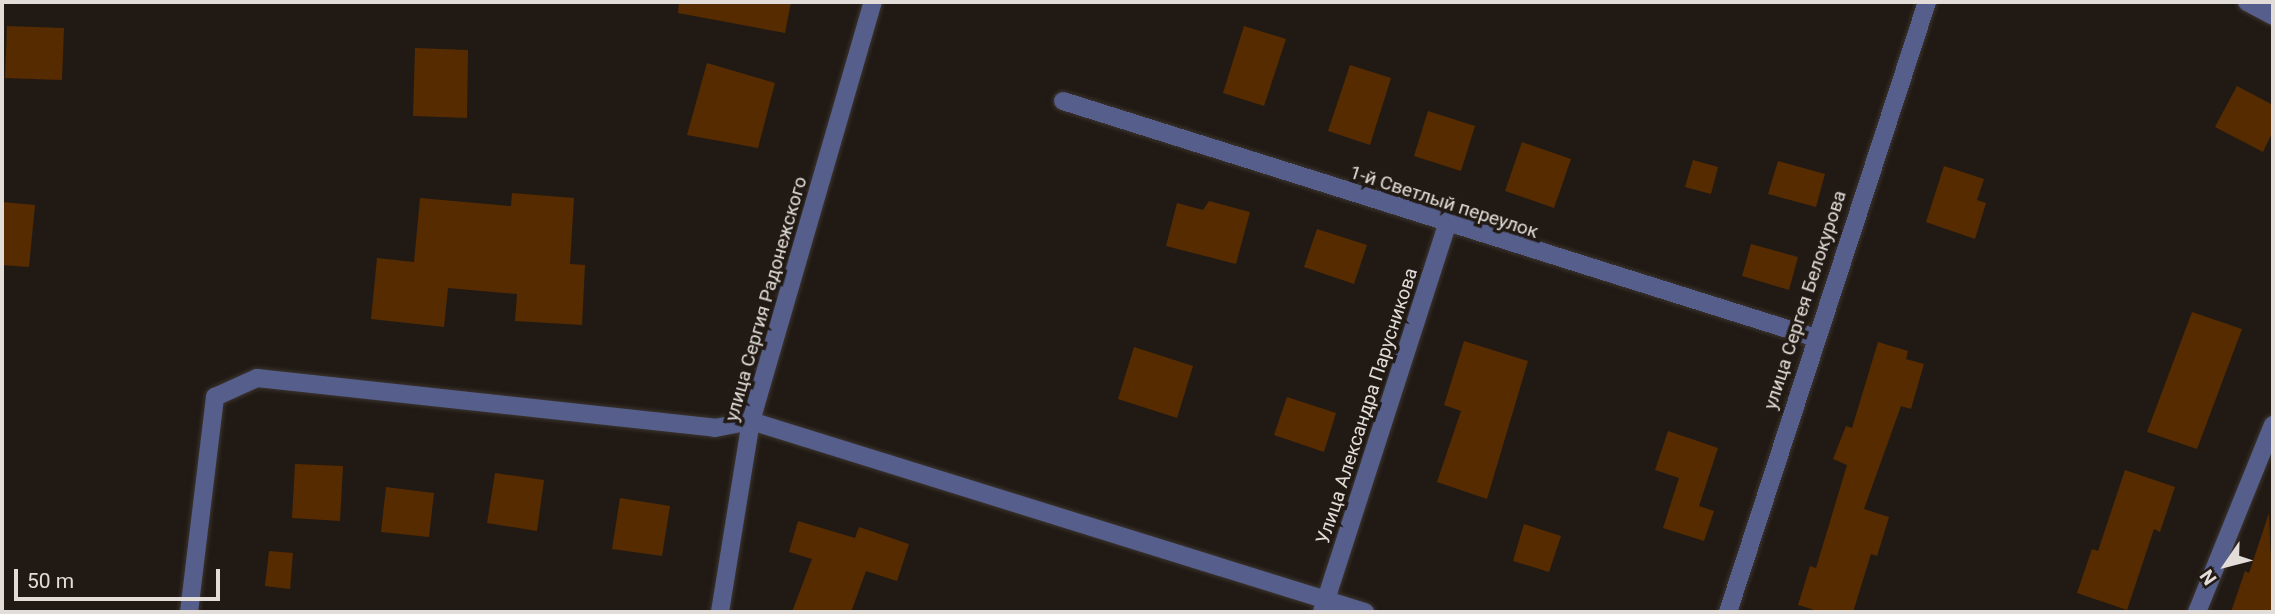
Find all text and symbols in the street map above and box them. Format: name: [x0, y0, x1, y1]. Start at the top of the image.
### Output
street label: 1-й Светлый переулок: [1347, 161, 1541, 243]
street label: улица Сергия Радонежского: [720, 174, 812, 424]
street label: улица Сергея Белокурова: [1759, 188, 1851, 412]
street label: Улица Александра Парусникова: [1311, 265, 1423, 547]
north arrow: [2191, 530, 2261, 600]
scale bar: [18, 554, 224, 598]
text: N: [2195, 565, 2222, 589]
text: 50 m: [27, 569, 74, 593]

